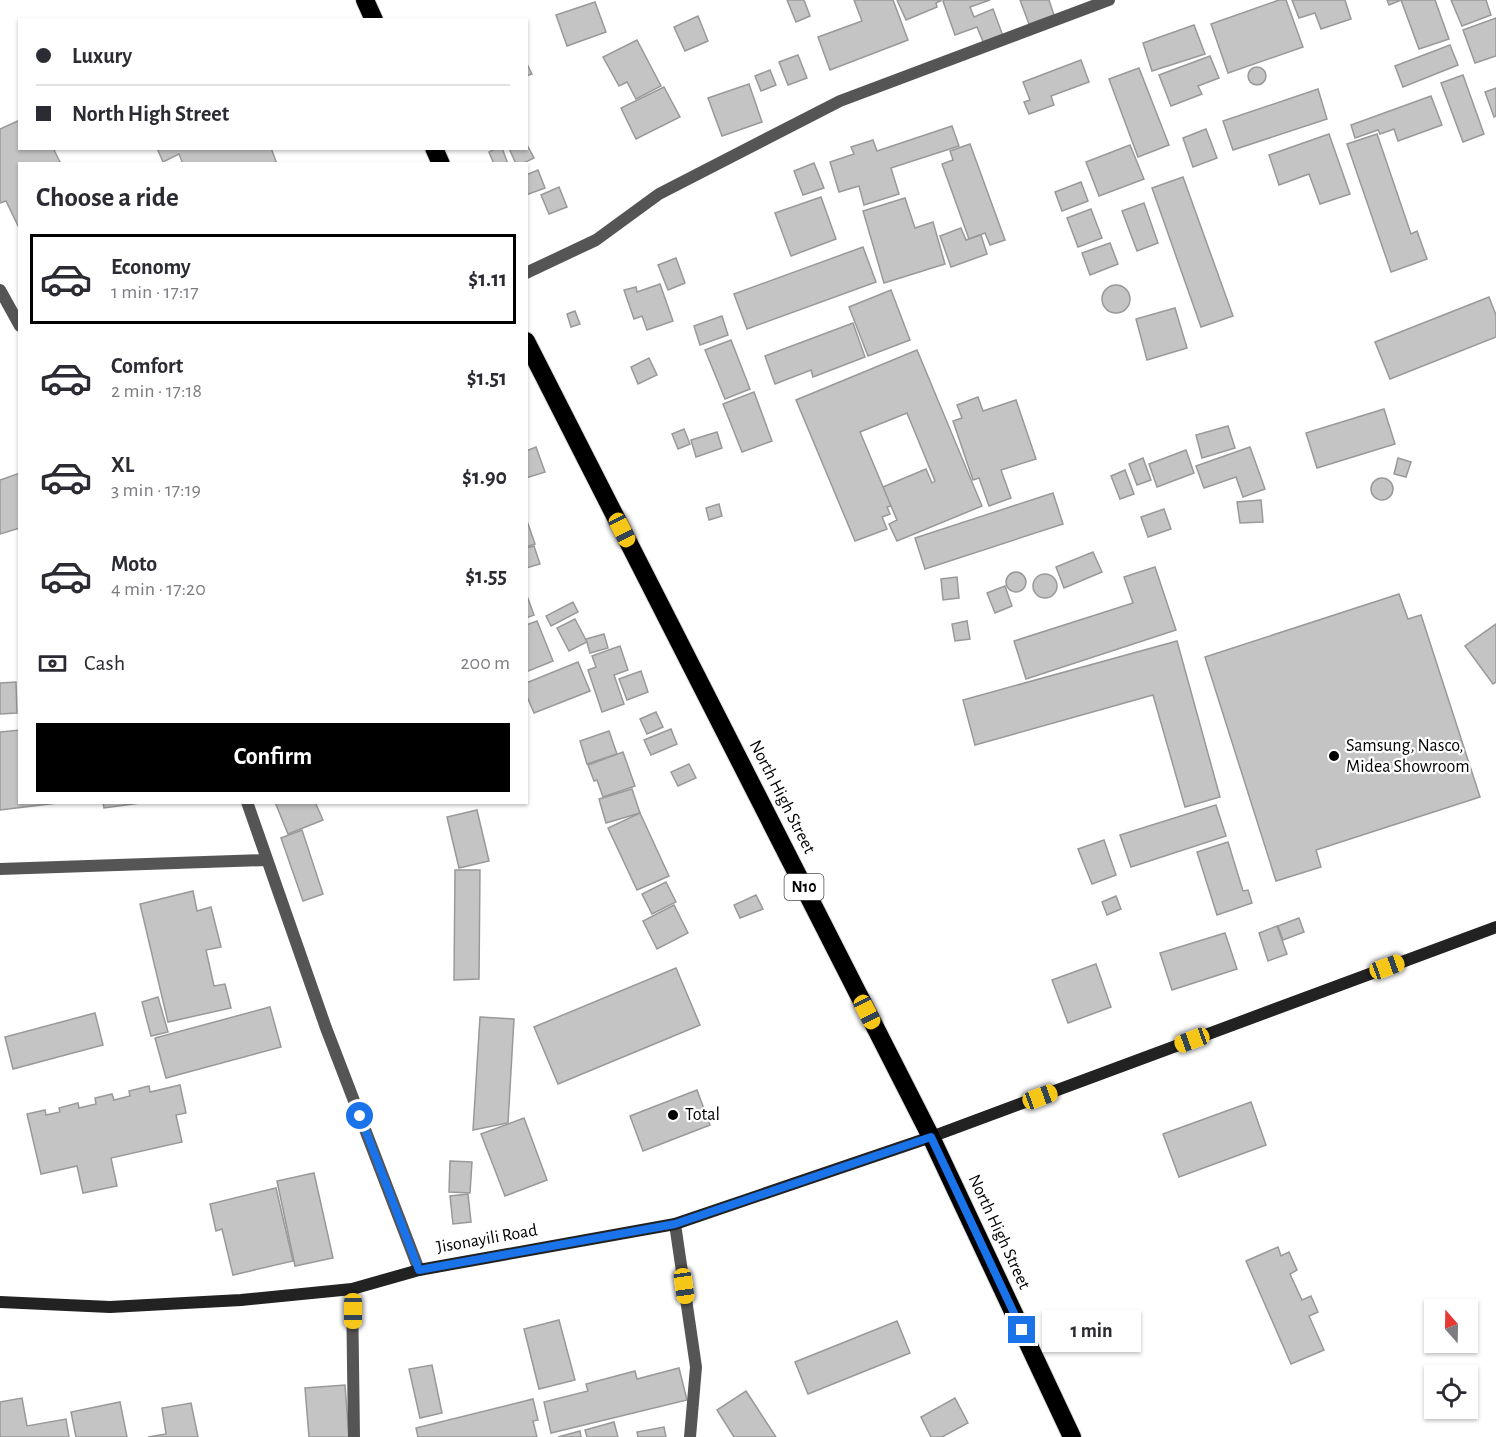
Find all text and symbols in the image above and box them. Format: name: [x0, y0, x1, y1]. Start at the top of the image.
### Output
text: Luxury: [72, 45, 132, 67]
text: North High Street: [72, 103, 229, 125]
text: Choose a ride: [36, 184, 179, 211]
icon: car: [39, 252, 93, 306]
text: Economy: [111, 256, 191, 278]
text: $1.11: [468, 268, 507, 290]
text: 1 min · 17:17: [111, 282, 199, 302]
icon: car: [39, 351, 93, 405]
text: Comfort: [111, 355, 183, 377]
text: $1.51: [467, 367, 507, 389]
text: 2 min · 17:18: [111, 381, 202, 401]
icon: car: [39, 450, 93, 504]
text: XL: [111, 454, 134, 476]
text: $1.90: [462, 466, 507, 488]
text: 3 min · 17:19: [111, 480, 201, 500]
car: [606, 510, 638, 550]
icon: car: [39, 549, 93, 603]
text: Moto: [111, 553, 157, 575]
text: $1.55: [465, 565, 507, 587]
text: 4 min · 17:20: [111, 579, 206, 599]
icon: cash: [36, 647, 69, 680]
text: Cash: [84, 652, 125, 674]
text: 200 m: [460, 653, 510, 673]
button: Confirm: [36, 723, 510, 792]
street label: North High Street: [746, 737, 818, 857]
place label: Samsung, Nasco, Midea Showroom: [1346, 737, 1470, 776]
marker: Samsung, Nasco, Midea Showroom: [1327, 749, 1341, 763]
road number: N10: [784, 874, 824, 900]
car: [1367, 952, 1407, 982]
car: [851, 992, 883, 1032]
car: [1172, 1025, 1212, 1055]
car: [1020, 1082, 1060, 1112]
route start: [346, 1102, 373, 1129]
place label: Total: [685, 1106, 720, 1124]
marker: Total: [666, 1108, 680, 1122]
street label: North High Street: [965, 1172, 1034, 1293]
street label: Jisonayili Road: [435, 1221, 539, 1257]
car: [673, 1267, 695, 1305]
car: [344, 1293, 362, 1329]
north arrow: [1424, 1299, 1478, 1353]
map controls: [1424, 1299, 1478, 1419]
callout: 1 min: [1043, 1309, 1142, 1351]
route end: [1008, 1316, 1035, 1343]
text: 1 min: [1070, 1321, 1113, 1341]
button: locate: [1424, 1365, 1478, 1419]

